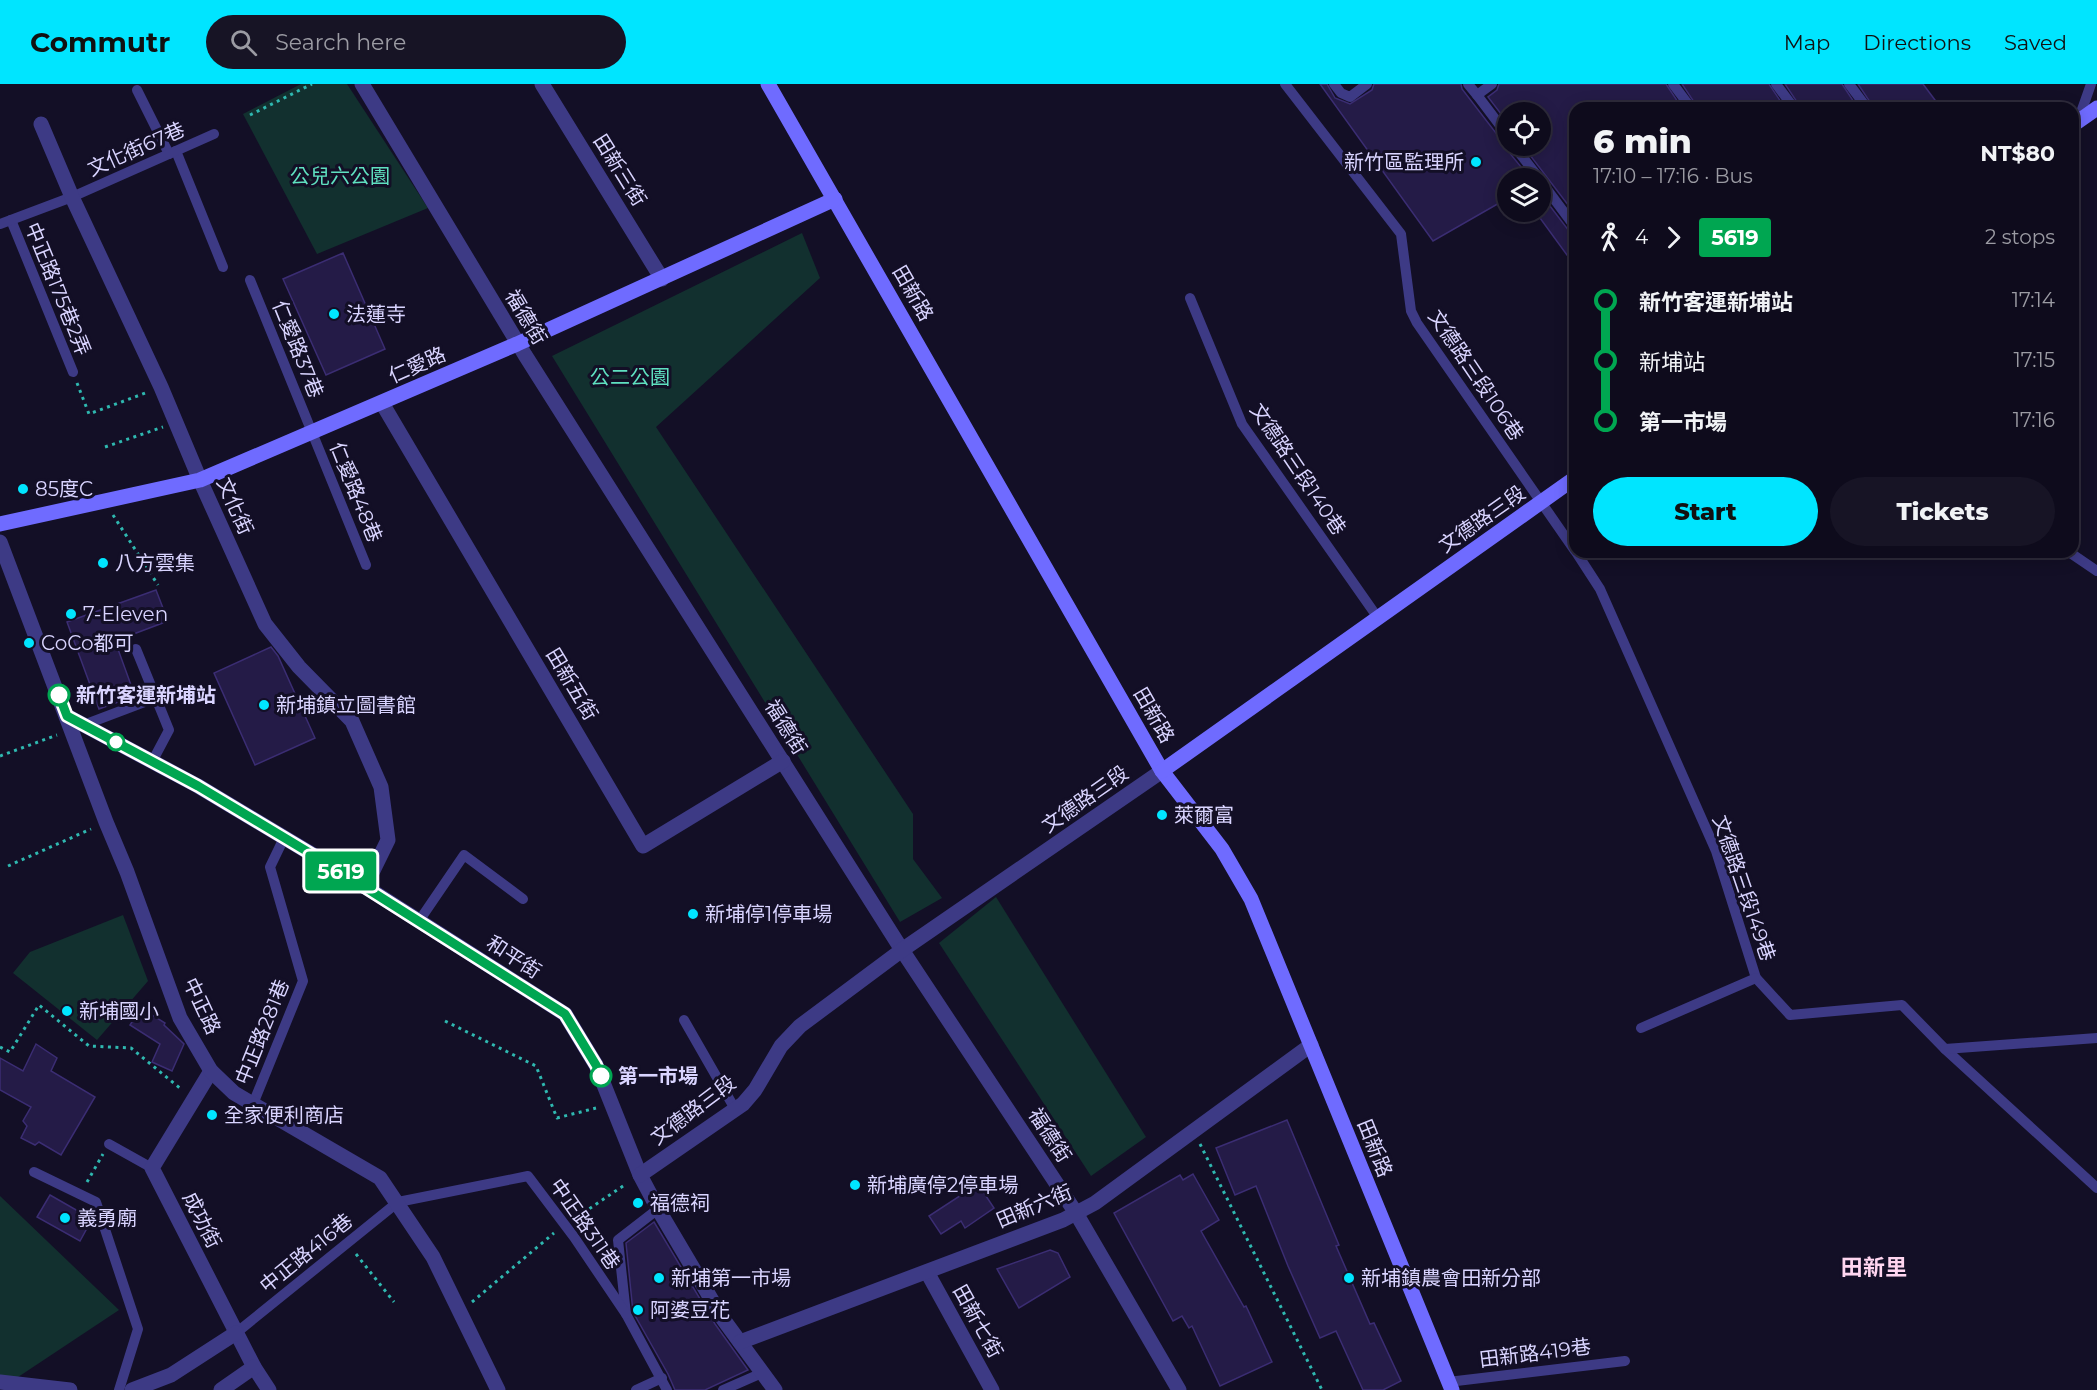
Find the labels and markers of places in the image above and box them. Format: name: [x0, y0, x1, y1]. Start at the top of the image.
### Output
place label: 新竹區監理所: [1344, 150, 1464, 174]
marker: 新竹區監理所: [1469, 155, 1483, 169]
place label: 法蓮寺: [346, 302, 406, 326]
marker: 法蓮寺: [327, 307, 341, 321]
place label: 85度C: [35, 477, 93, 501]
marker: 85度C: [16, 482, 30, 496]
place label: 八方雲集: [115, 551, 195, 575]
marker: 八方雲集: [96, 556, 110, 570]
place label: 7-Eleven: [83, 602, 168, 626]
marker: 7-Eleven: [64, 607, 78, 621]
place label: CoCo都可: [41, 631, 134, 655]
marker: CoCo都可: [22, 636, 36, 650]
place label: 新竹客運新埔站: [76, 683, 216, 707]
marker: 新竹客運新埔站: [48, 684, 70, 706]
place label: 新埔鎮立圖書館: [276, 693, 416, 717]
marker: 新埔鎮立圖書館: [257, 698, 271, 712]
unlabelled marker: [107, 733, 125, 751]
place label: 萊爾富: [1174, 803, 1234, 827]
marker: 萊爾富: [1155, 808, 1169, 822]
place label: 新埔停1停車場: [705, 902, 832, 926]
marker: 新埔停1停車場: [686, 907, 700, 921]
place label: 新埔國小: [79, 999, 159, 1023]
marker: 新埔國小: [60, 1004, 74, 1018]
place label: 第一市場: [618, 1064, 698, 1088]
marker: 第一市場: [590, 1065, 612, 1087]
place label: 全家便利商店: [224, 1103, 344, 1127]
marker: 全家便利商店: [205, 1108, 219, 1122]
place label: 新埔廣停2停車場: [867, 1173, 1018, 1197]
marker: 新埔廣停2停車場: [848, 1178, 862, 1192]
place label: 福德祠: [650, 1191, 710, 1215]
marker: 福德祠: [631, 1196, 645, 1210]
place label: 義勇廟: [77, 1206, 137, 1230]
marker: 義勇廟: [58, 1211, 72, 1225]
place label: 新埔第一市場: [671, 1266, 791, 1290]
place label: 新埔鎮農會田新分部: [1361, 1266, 1541, 1290]
marker: 新埔第一市場: [652, 1271, 666, 1285]
marker: 新埔鎮農會田新分部: [1342, 1271, 1356, 1285]
place label: 阿婆豆花: [650, 1298, 730, 1322]
marker: 阿婆豆花: [631, 1303, 645, 1317]

